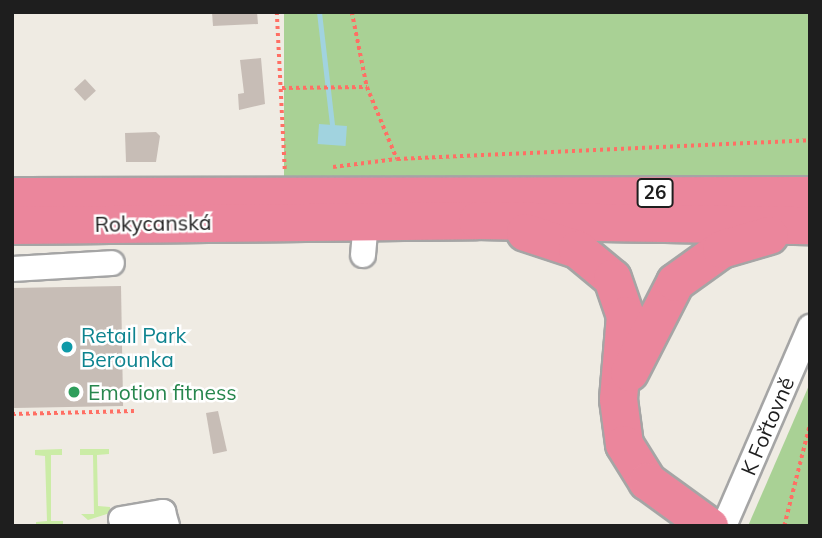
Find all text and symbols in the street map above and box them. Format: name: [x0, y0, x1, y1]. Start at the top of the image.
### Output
road number: 26: [636, 178, 674, 209]
street label: Rokycanská: [94, 209, 212, 237]
place label: Retail Park Berounka: [81, 322, 186, 372]
marker: Retail Park Berounka: [59, 339, 75, 355]
street label: K Fořtovně: [735, 373, 799, 479]
place label: Emotion fitness: [88, 379, 237, 405]
marker: Emotion fitness: [66, 384, 82, 400]

